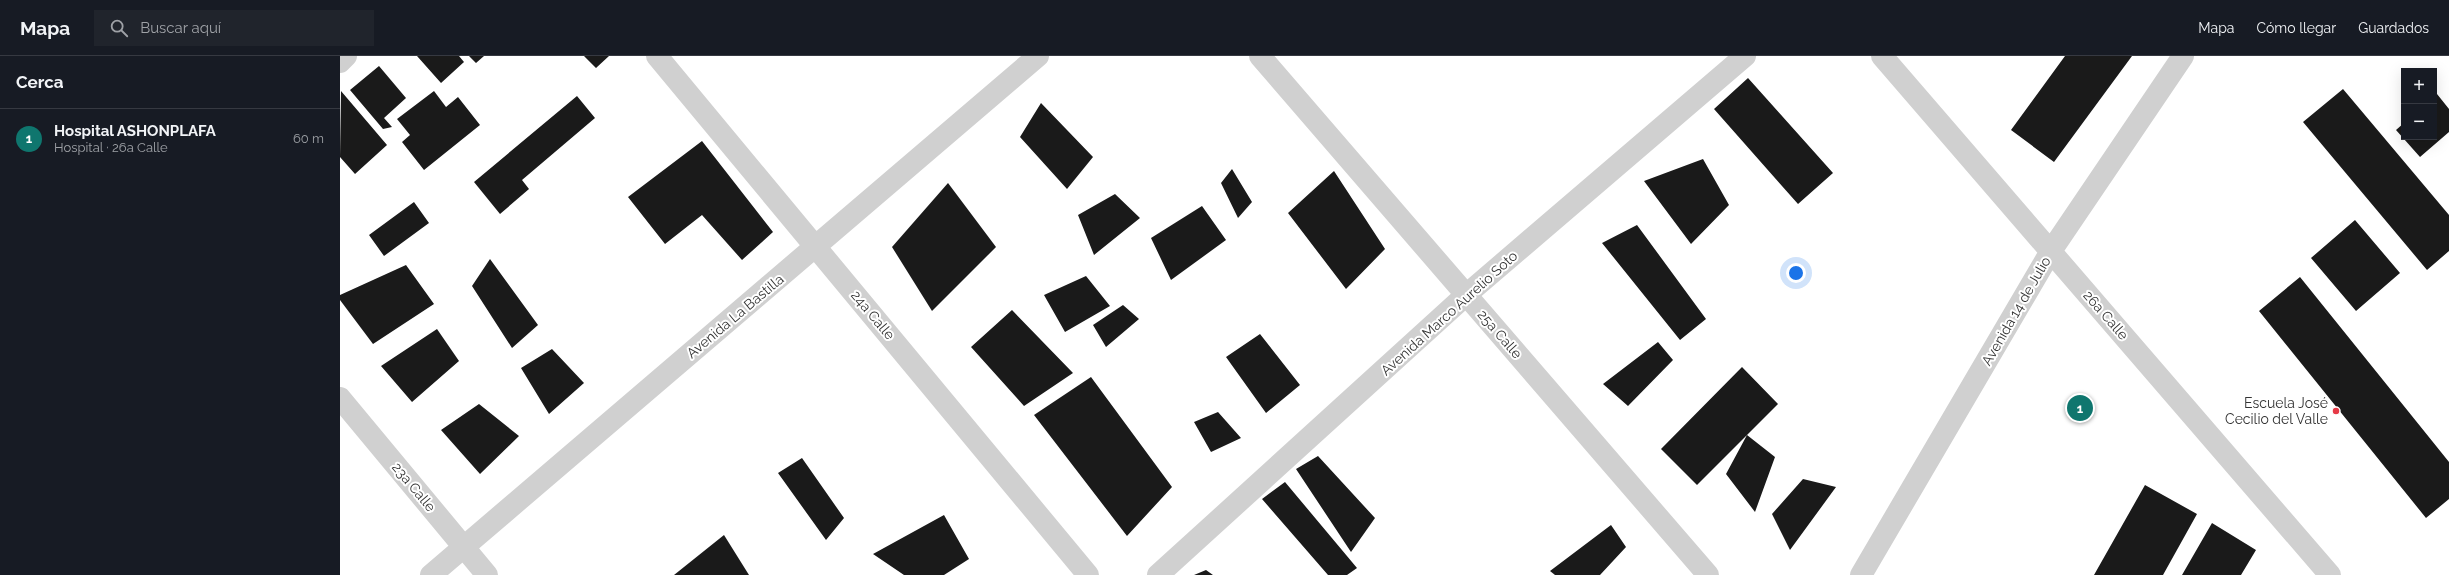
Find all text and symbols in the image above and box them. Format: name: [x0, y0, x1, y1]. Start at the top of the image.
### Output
search box: [94, 10, 374, 46]
text: Mapa: [20, 17, 70, 39]
icon: search: [108, 17, 130, 39]
text: Buscar aquí: [140, 19, 221, 37]
text: Mapa: [2198, 20, 2234, 36]
text: Cómo llegar: [2256, 20, 2336, 36]
text: Guardados: [2358, 20, 2429, 36]
map controls: [2401, 68, 2437, 140]
button: +: [2401, 68, 2437, 104]
text: Cerca: [16, 72, 64, 92]
button: −: [2401, 104, 2437, 140]
text: Hospital ASHONPLAFA: [54, 122, 216, 140]
text: 1: [26, 131, 32, 146]
text: 60 m: [293, 131, 324, 146]
text: Hospital · 26a Calle: [54, 140, 168, 155]
street label: Avenida Marco Aurelio Soto: [1377, 247, 1521, 379]
street label: Avenida 14 de Julio: [1978, 254, 2054, 368]
your location: [1786, 263, 1806, 283]
street label: Avenida La Bastilla: [683, 271, 787, 361]
street label: 24a Calle: [848, 287, 898, 343]
street label: 26a Calle: [2080, 287, 2132, 343]
street label: 25a Calle: [1475, 306, 1525, 362]
pin: 1: [2067, 393, 2093, 423]
place label: Escuela José Cecilio del Valle: [2225, 395, 2328, 427]
marker: Escuela José Cecilio del Valle: [2331, 406, 2341, 416]
street label: 23a Calle: [389, 459, 439, 515]

